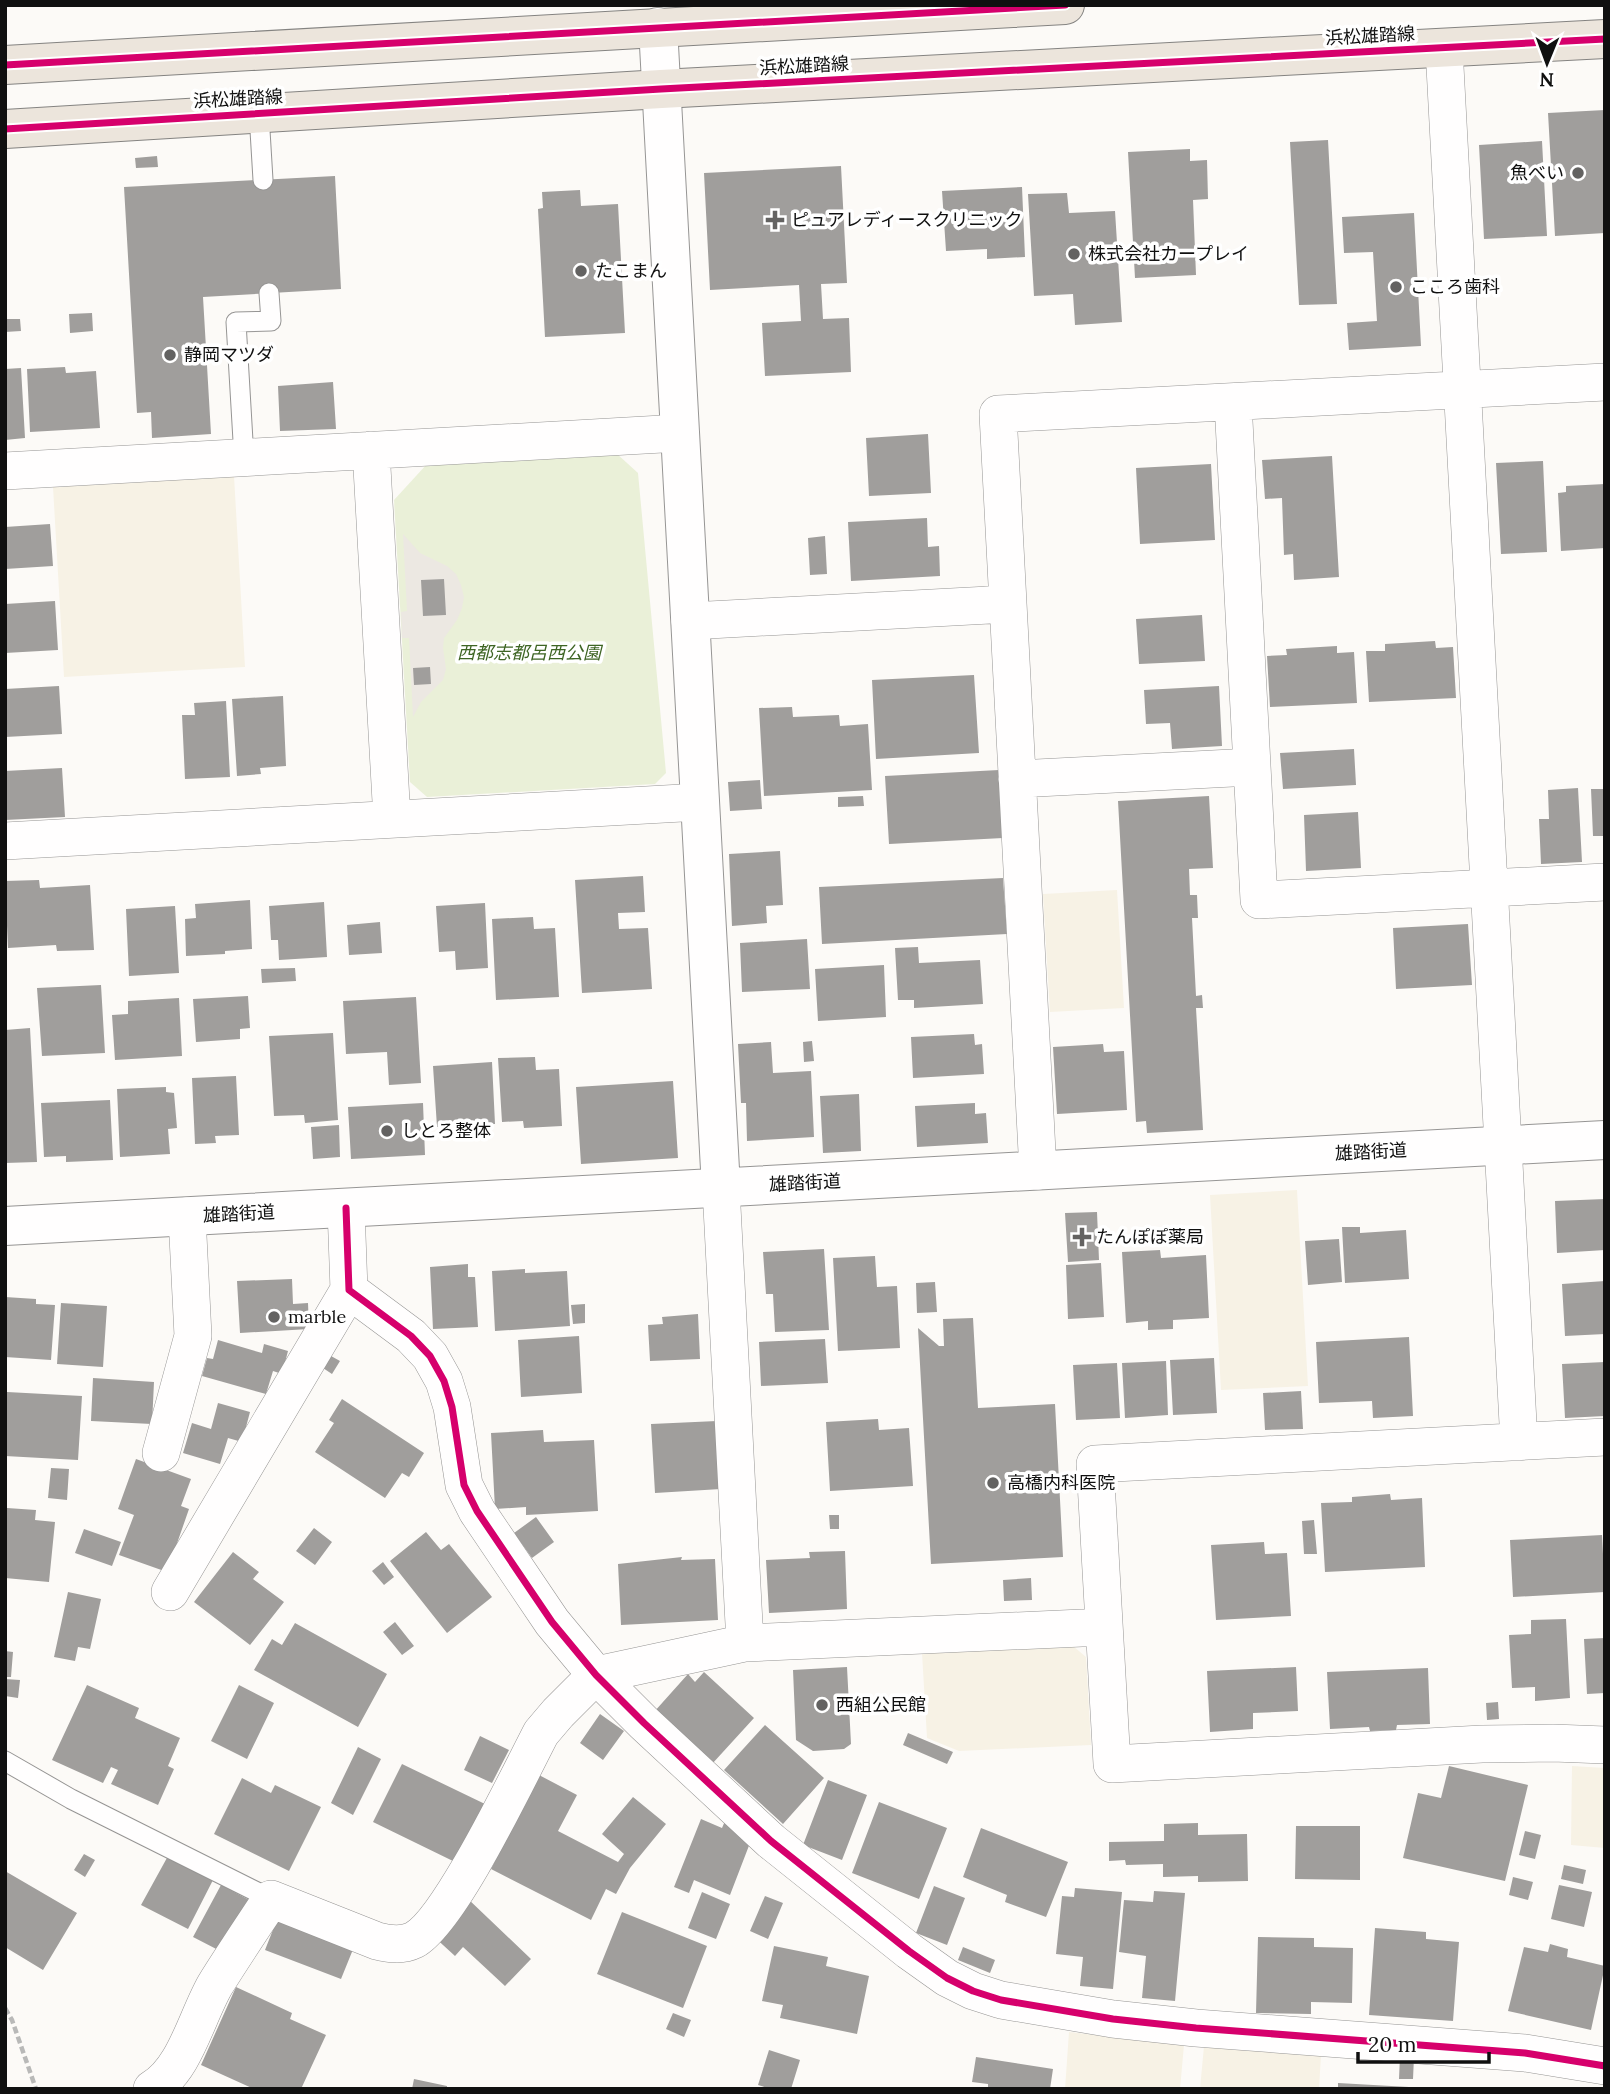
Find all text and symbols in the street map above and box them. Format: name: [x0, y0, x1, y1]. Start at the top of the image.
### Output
street label: 浜松雄踏線: [1324, 22, 1416, 49]
north arrow: [1512, 28, 1582, 98]
street label: 浜松雄踏線: [758, 52, 850, 79]
text: N: [1539, 68, 1554, 92]
street label: 浜松雄踏線: [192, 85, 284, 112]
place label: 魚べい: [1510, 161, 1564, 184]
marker: 魚べい: [1570, 165, 1586, 181]
place label: ピュアレディースクリニック: [791, 208, 1022, 231]
marker: ピュアレディースクリニック: [765, 210, 785, 230]
place label: 株式会社カープレイ: [1088, 242, 1249, 265]
marker: 株式会社カープレイ: [1066, 246, 1082, 262]
place label: たこまん: [595, 259, 667, 282]
marker: たこまん: [573, 263, 589, 279]
place label: こころ歯科: [1410, 275, 1500, 298]
marker: こころ歯科: [1388, 279, 1404, 295]
place label: 静岡マツダ: [184, 343, 274, 366]
marker: 静岡マツダ: [162, 347, 178, 363]
park label: 西都志都呂西公園: [457, 641, 604, 664]
place label: しとろ整体: [401, 1119, 491, 1142]
marker: しとろ整体: [379, 1123, 395, 1139]
street label: 雄踏街道: [1334, 1138, 1408, 1165]
street label: 雄踏街道: [768, 1169, 842, 1196]
street label: 雄踏街道: [202, 1200, 276, 1227]
place label: たんぽぽ薬局: [1096, 1225, 1204, 1248]
marker: たんぽぽ薬局: [1074, 1229, 1090, 1245]
place label: marble: [288, 1305, 346, 1328]
marker: marble: [266, 1309, 282, 1325]
place label: 高橋内科医院: [1007, 1471, 1115, 1494]
marker: 高橋内科医院: [985, 1475, 1001, 1491]
place label: 西組公民館: [836, 1693, 926, 1716]
marker: 西組公民館: [814, 1697, 830, 1713]
scale bar: [1358, 2021, 1489, 2064]
text: 20 m: [1368, 2031, 1417, 2058]

